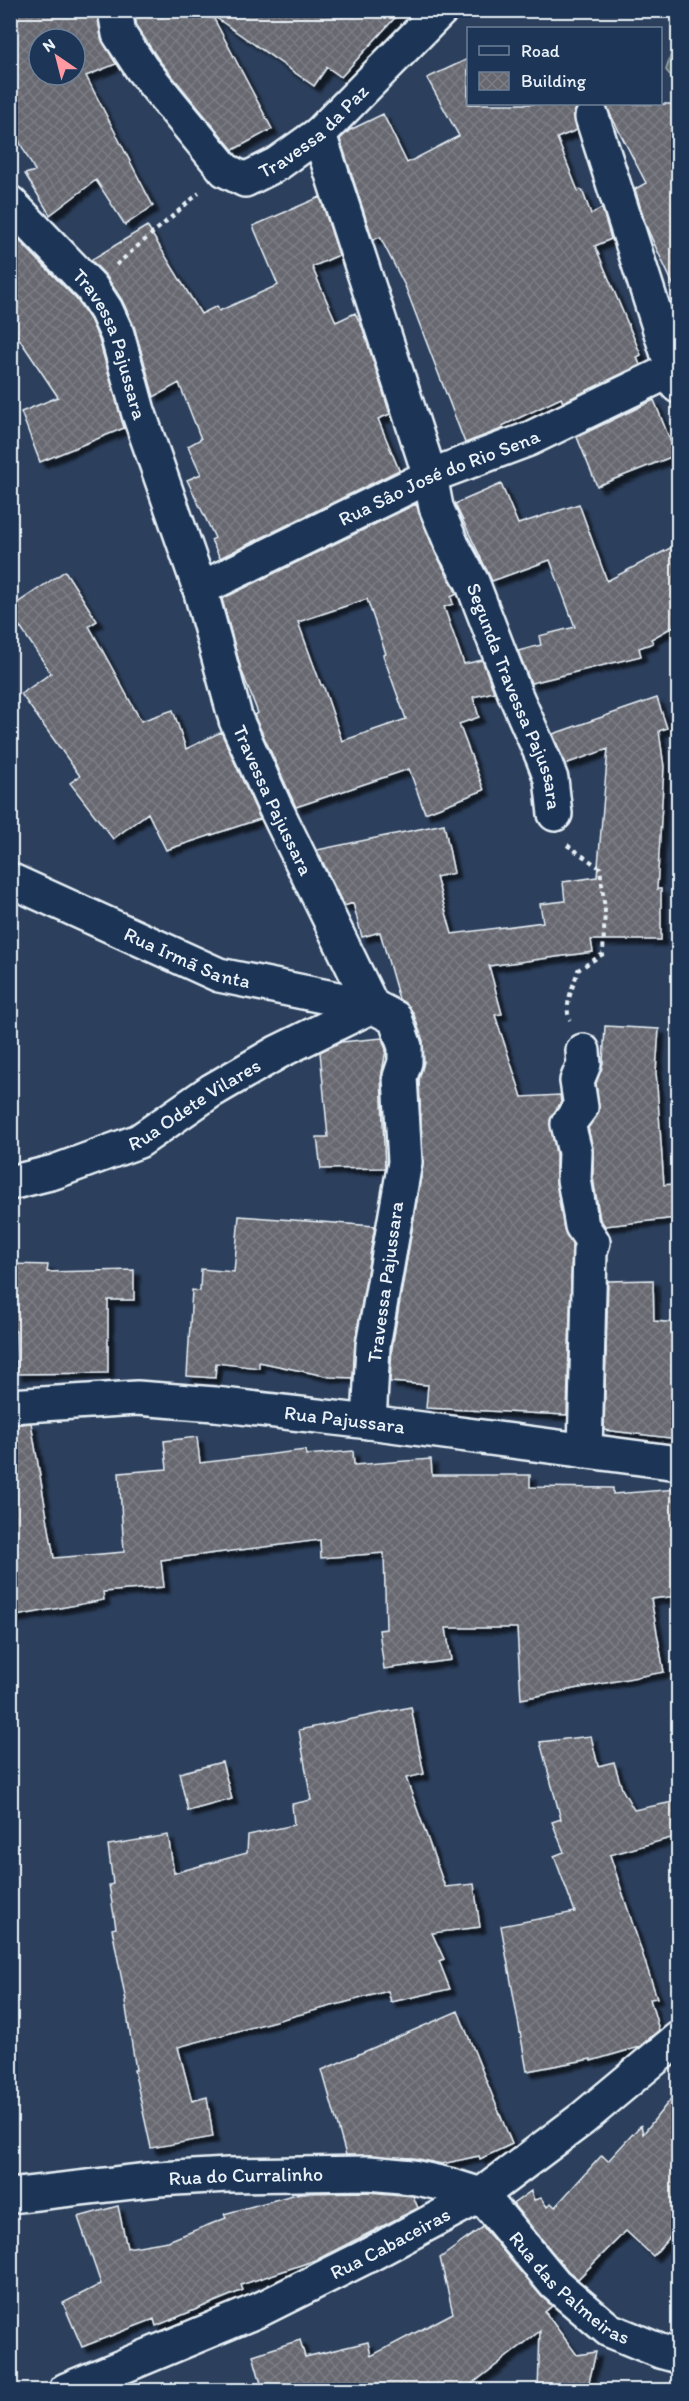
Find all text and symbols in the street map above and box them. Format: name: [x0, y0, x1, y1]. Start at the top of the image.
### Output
north arrow: [27, 27, 87, 87]
legend: [467, 27, 662, 105]
text: N: [39, 34, 59, 56]
text: Road: [521, 40, 560, 62]
text: Building: [521, 70, 587, 92]
street label: Travessa da Paz: [255, 79, 374, 183]
street label: Travessa Pajussara: [68, 263, 152, 423]
street label: Rua Sâo José do Rio Sena: [334, 423, 544, 531]
street label: Segunda Travessa Pajussara: [461, 579, 567, 812]
street label: Travessa Pajussara: [228, 721, 319, 880]
street label: Rua Irmã Santa: [120, 922, 253, 993]
street label: Rua Odete Vilares: [125, 1053, 265, 1156]
street label: Travessa Pajussara: [362, 1199, 408, 1364]
street label: Rua Pajussara: [283, 1400, 407, 1439]
street label: Rua do Curralinho: [168, 2162, 323, 2190]
street label: Rua Cabaceiras: [326, 2202, 454, 2285]
street label: Rua das Palmeiras: [504, 2226, 633, 2349]

